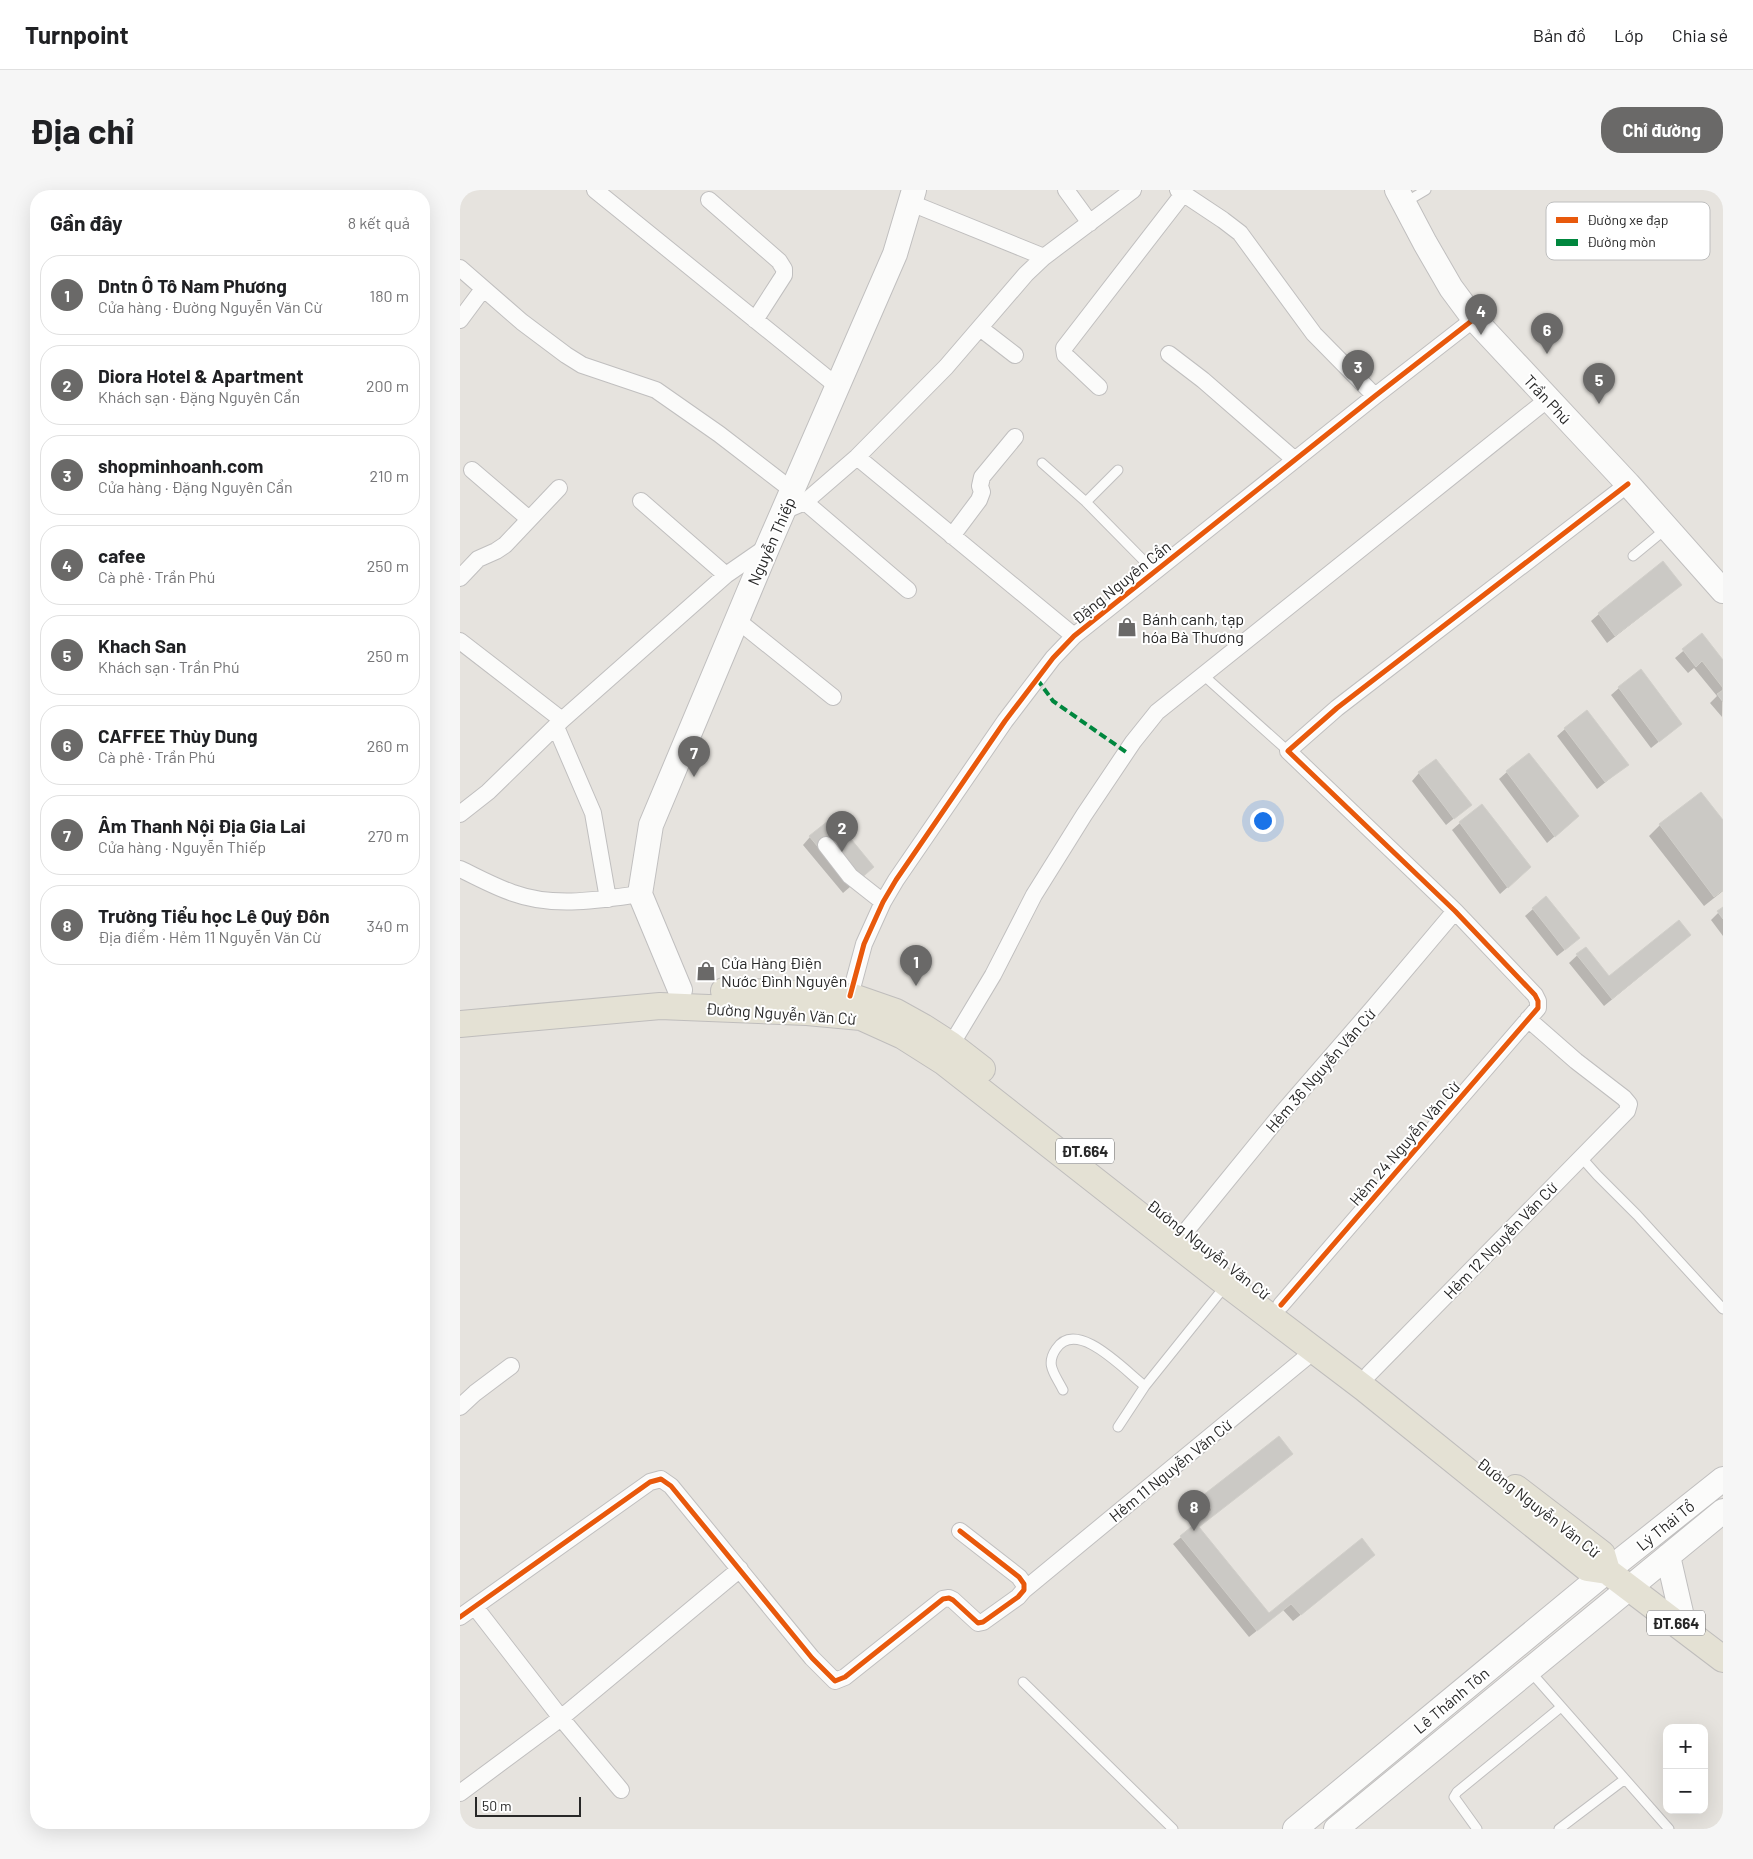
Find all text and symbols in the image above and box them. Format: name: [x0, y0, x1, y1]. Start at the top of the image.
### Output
text: Turnpoint: [25, 20, 129, 49]
text: Bản đồ: [1533, 24, 1586, 46]
text: Lớp: [1614, 24, 1644, 46]
text: Chia sẻ: [1672, 24, 1728, 46]
button: Chỉ đường: [1601, 107, 1723, 153]
text: Địa chỉ: [30, 109, 134, 151]
legend: [1546, 202, 1710, 260]
text: Gần đây: [50, 210, 123, 235]
text: Đường xe đạp: [1587, 211, 1668, 228]
text: 8 kết quả: [348, 213, 410, 232]
text: Đường mòn: [1587, 233, 1656, 250]
text: Dntn Ô Tô Nam Phương: [98, 274, 287, 297]
text: 1: [64, 286, 70, 305]
text: 180 m: [370, 286, 409, 305]
pin: 4: [1465, 294, 1497, 335]
text: Cửa hàng · Đường Nguyễn Văn Cừ: [98, 297, 322, 316]
pin: 6: [1531, 313, 1563, 354]
pin: 3: [1342, 350, 1374, 391]
pin: 5: [1583, 363, 1615, 404]
text: Diora Hotel & Apartment: [98, 364, 304, 387]
street label: Trần Phú: [1520, 370, 1576, 428]
text: 2: [63, 376, 71, 395]
text: 200 m: [366, 376, 409, 395]
text: Khách sạn · Đặng Nguyên Cẩn: [98, 387, 300, 406]
text: shopminhoanh.com: [98, 454, 263, 477]
text: 3: [63, 466, 71, 485]
text: 210 m: [370, 466, 409, 485]
text: Cửa hàng · Đặng Nguyên Cẩn: [98, 477, 293, 496]
street label: Nguyễn Thiếp: [743, 494, 799, 588]
street label: Đặng Nguyên Cẩn: [1068, 536, 1174, 628]
text: cafee: [98, 544, 146, 567]
text: 4: [62, 556, 72, 575]
text: 250 m: [367, 556, 409, 575]
text: Cà phê · Trần Phú: [98, 567, 215, 586]
place label: Bánh canh, tạp hóa Bà Thương: [1142, 609, 1244, 646]
shop icon: Bánh canh, tạp hóa Bà Thương: [1116, 616, 1138, 638]
text: Khach San: [98, 634, 186, 657]
text: 5: [63, 646, 71, 665]
text: 250 m: [367, 646, 409, 665]
text: Khách sạn · Trần Phú: [98, 657, 240, 676]
text: CAFFEE Thùy Dung: [98, 724, 258, 747]
text: 6: [63, 736, 71, 755]
text: 260 m: [367, 736, 409, 755]
pin: 7: [678, 736, 710, 777]
text: Cà phê · Trần Phú: [98, 747, 215, 766]
your location: [1250, 808, 1276, 834]
pin: 2: [826, 811, 858, 852]
text: Âm Thanh Nội Địa Gia Lai: [98, 814, 306, 837]
text: 7: [63, 826, 71, 845]
text: 270 m: [367, 826, 409, 845]
text: Cửa hàng · Nguyễn Thiếp: [98, 837, 266, 856]
text: Trường Tiểu học Lê Quý Đôn: [98, 904, 330, 927]
text: 8: [63, 916, 71, 935]
text: 340 m: [366, 916, 409, 935]
text: Địa điểm · Hẻm 11 Nguyễn Văn Cừ: [98, 927, 321, 946]
pin: 1: [900, 945, 932, 986]
place label: Cửa Hàng Điện Nước Đình Nguyên: [721, 953, 848, 990]
shop icon: Cửa Hàng Điện Nước Đình Nguyên: [695, 960, 717, 982]
street label: Đường Nguyễn Văn Cừ: [705, 998, 857, 1028]
street label: Hẻm 36 Nguyễn Văn Cừ: [1261, 1004, 1379, 1136]
street label: Hẻm 24 Nguyễn Văn Cừ: [1345, 1077, 1463, 1209]
road number: ĐT.664: [1056, 1138, 1114, 1164]
street label: Hẻm 12 Nguyễn Văn Cừ: [1439, 1177, 1561, 1302]
street label: Đường Nguyễn Văn Cừ: [1144, 1195, 1275, 1303]
street label: Hẻm 11 Nguyễn Văn Cừ: [1105, 1414, 1235, 1525]
street label: Đường Nguyễn Văn Cừ: [1474, 1453, 1605, 1561]
pin: 8: [1178, 1490, 1210, 1531]
street label: Lý Thái Tổ: [1632, 1496, 1698, 1554]
road number: ĐT.664: [1647, 1610, 1705, 1636]
street label: Lê Thánh Tôn: [1410, 1663, 1492, 1737]
map controls: [1663, 1724, 1708, 1814]
button: +: [1663, 1724, 1708, 1769]
button: −: [1663, 1769, 1708, 1814]
scale bar: [475, 1794, 581, 1817]
text: 50 m: [482, 1797, 511, 1814]

